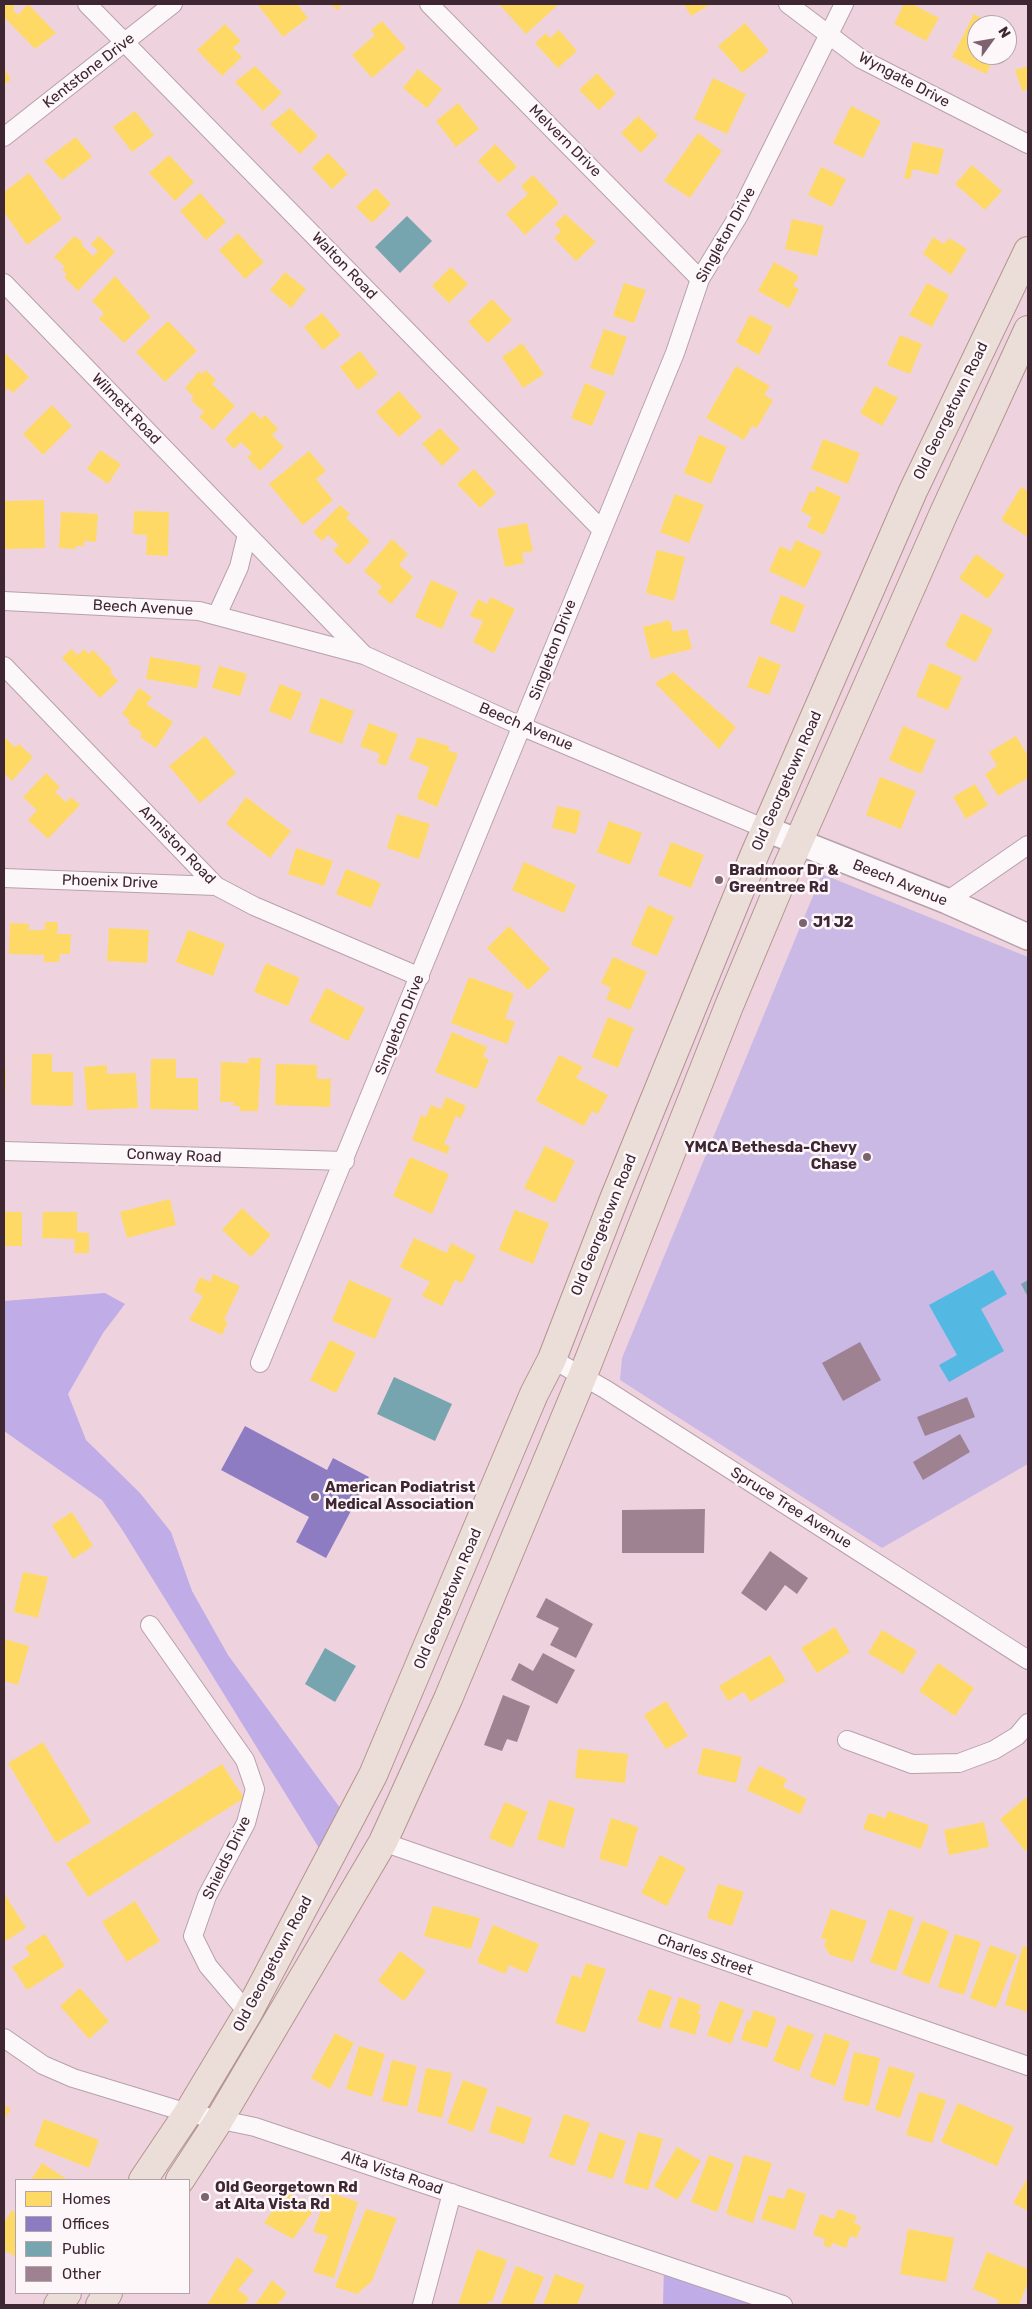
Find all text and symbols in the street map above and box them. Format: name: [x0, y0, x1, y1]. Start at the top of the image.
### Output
north arrow: [967, 15, 1017, 65]
text: N: [994, 24, 1014, 41]
street label: Kentstone Drive: [40, 30, 138, 112]
street label: Wyngate Drive: [855, 48, 953, 112]
street label: Melvern Drive: [525, 101, 605, 181]
street label: Singleton Drive: [692, 184, 760, 286]
street label: Walton Road: [308, 229, 380, 303]
street label: Old Georgetown Road: [910, 339, 992, 483]
street label: Wilmett Road: [88, 370, 164, 448]
street label: Beech Avenue: [92, 596, 194, 620]
street label: Singleton Drive: [526, 597, 580, 703]
street label: Beech Avenue: [476, 699, 576, 755]
street label: Old Georgetown Road: [748, 708, 826, 854]
street label: Anniston Road: [135, 802, 219, 888]
street label: Beech Avenue: [850, 856, 950, 910]
place label: Bradmoor Dr & Greentree Rd: [729, 862, 839, 897]
street label: Phoenix Drive: [62, 871, 158, 893]
marker: Bradmoor Dr & Greentree Rd: [713, 874, 725, 886]
place label: J1 J2: [813, 914, 854, 932]
marker: J1 J2: [797, 917, 809, 929]
street label: Singleton Drive: [372, 972, 428, 1078]
place label: YMCA Bethesda-Chevy Chase: [684, 1139, 857, 1174]
street label: Conway Road: [126, 1145, 222, 1167]
marker: YMCA Bethesda-Chevy Chase: [861, 1151, 873, 1163]
street label: Old Georgetown Road: [567, 1152, 641, 1298]
street label: Spruce Tree Avenue: [727, 1463, 855, 1553]
place label: American Podiatrist Medical Association: [325, 1479, 475, 1514]
marker: American Podiatrist Medical Association: [309, 1491, 321, 1503]
street label: Old Georgetown Road: [410, 1526, 486, 1672]
street label: Shields Drive: [199, 1813, 255, 1903]
street label: Old Georgetown Road: [230, 1893, 316, 2035]
street label: Charles Street: [655, 1930, 755, 1980]
street label: Alta Vista Road: [339, 2147, 445, 2199]
legend: [15, 2179, 190, 2294]
place label: Old Georgetown Rd at Alta Vista Rd: [215, 2179, 358, 2214]
text: Homes: [62, 2190, 111, 2208]
marker: Old Georgetown Rd at Alta Vista Rd: [199, 2191, 211, 2203]
text: Offices: [62, 2215, 109, 2233]
text: Public: [62, 2240, 105, 2258]
text: Other: [62, 2265, 101, 2283]

